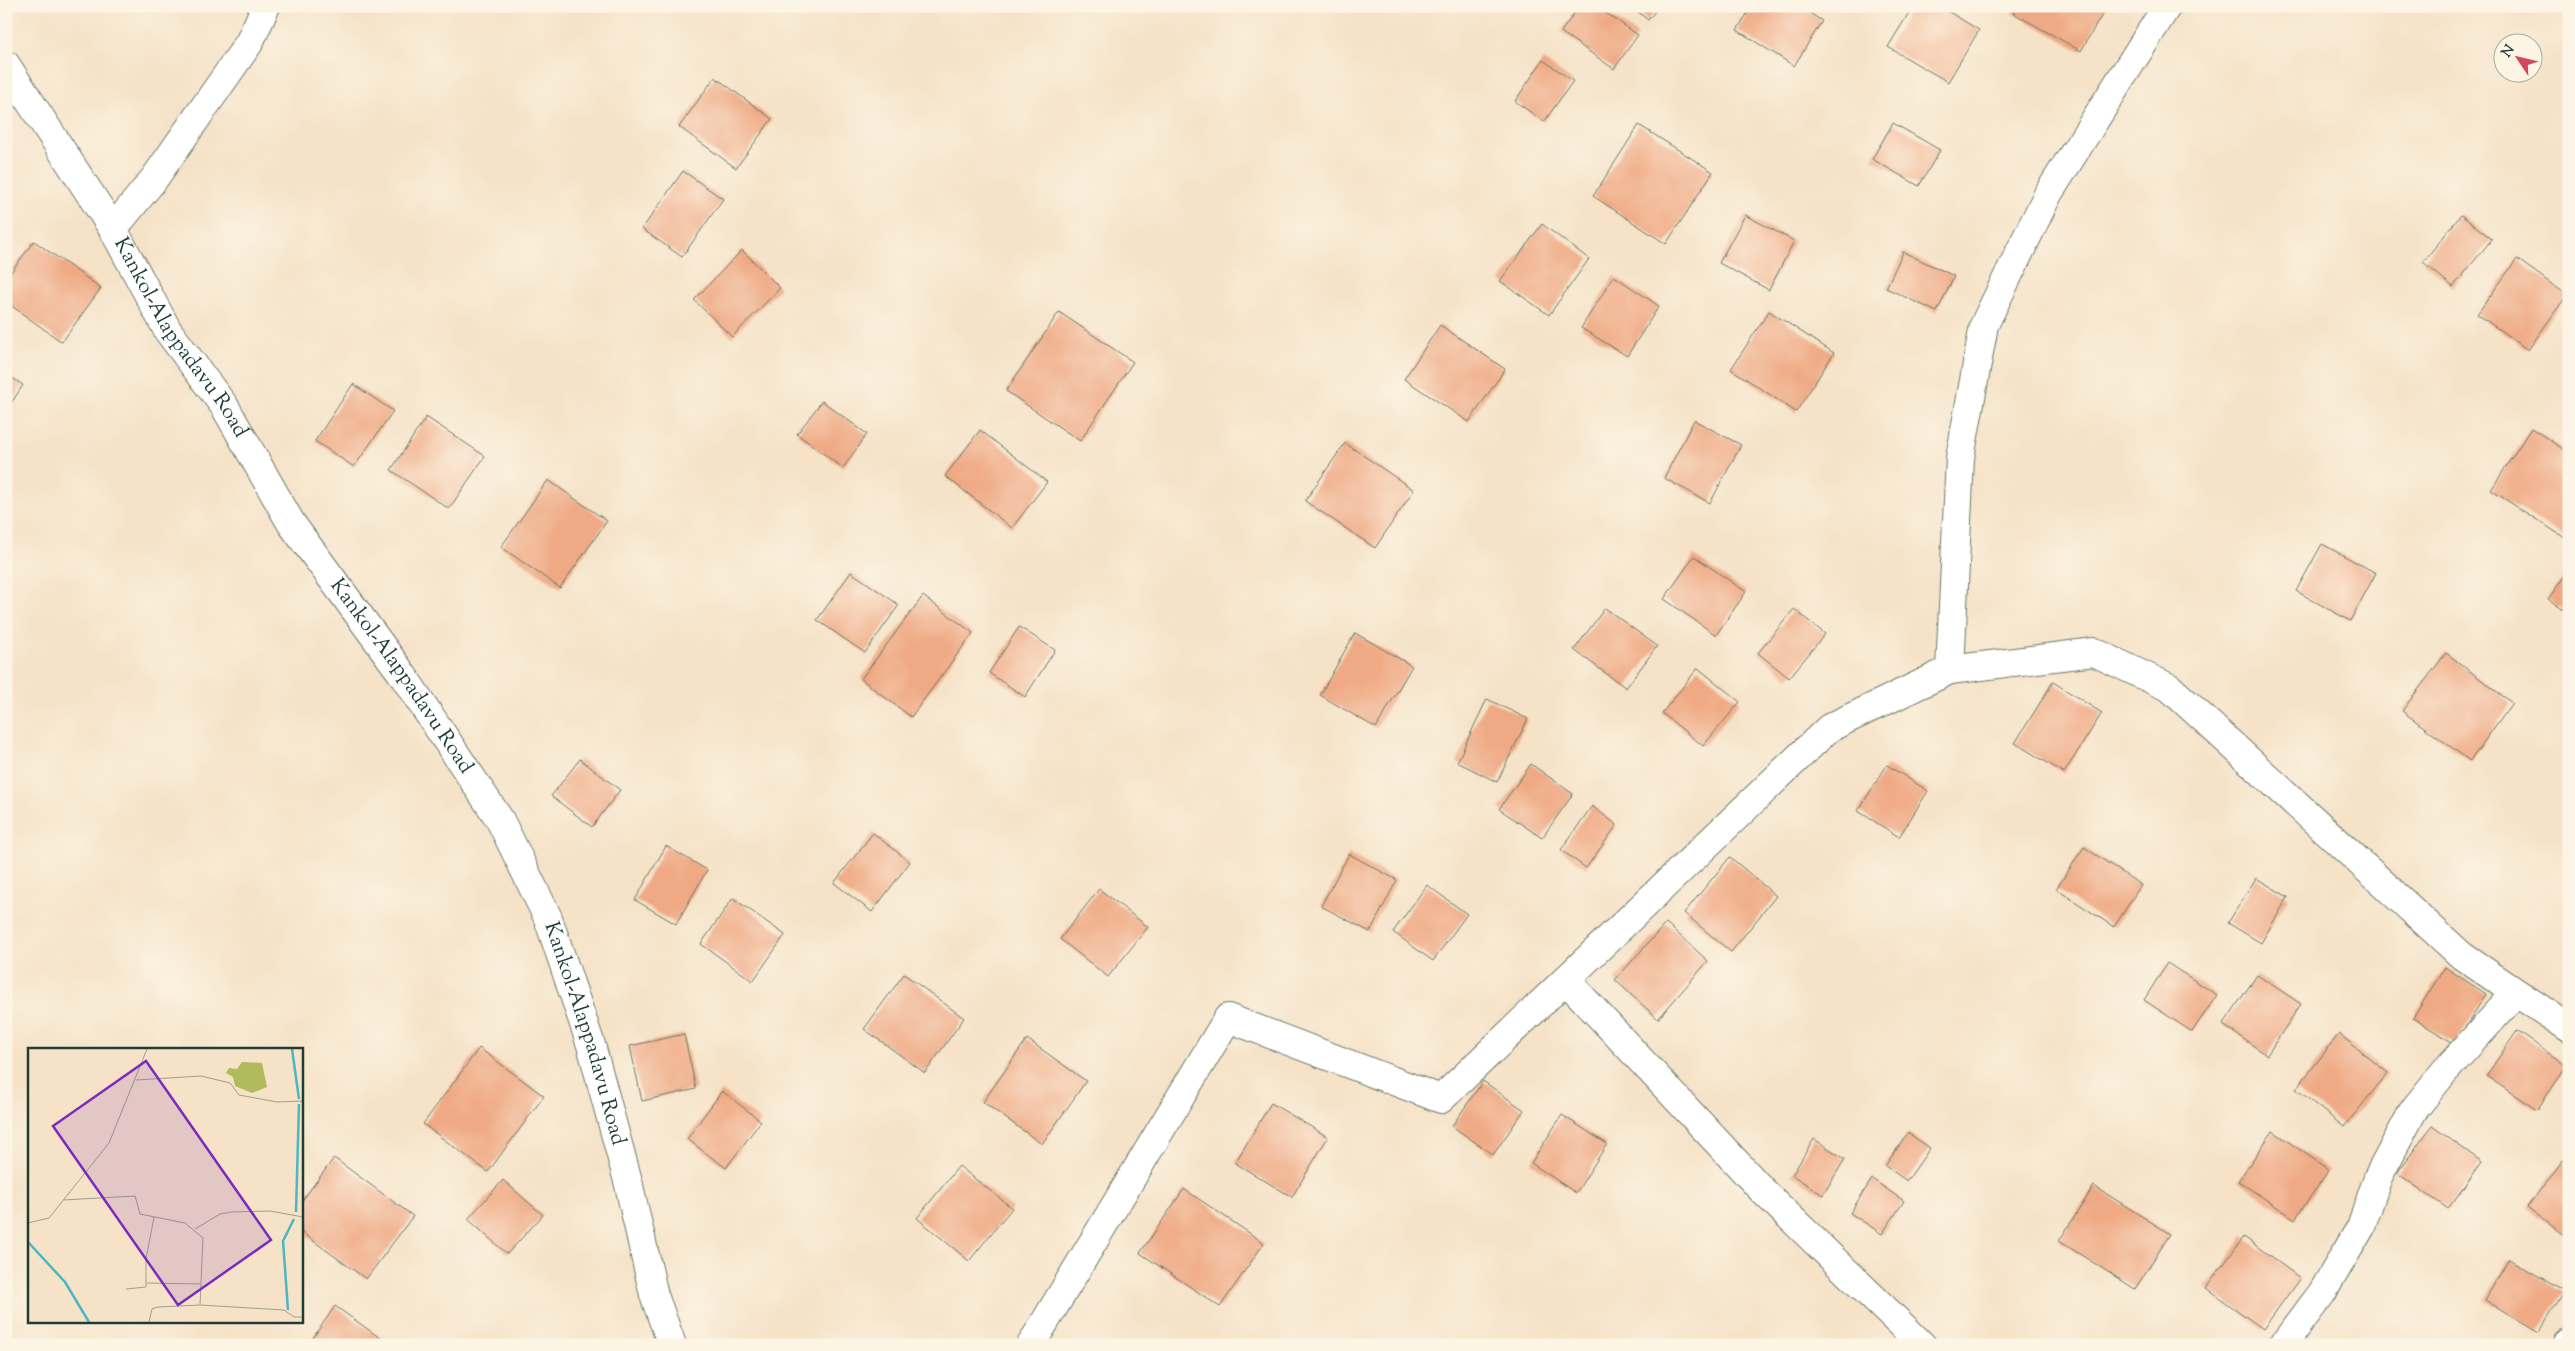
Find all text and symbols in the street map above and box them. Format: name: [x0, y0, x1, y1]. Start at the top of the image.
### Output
north arrow: [2492, 32, 2542, 82]
text: N: [2498, 41, 2520, 62]
street label: Kankol-Alappadavu Road: [105, 232, 255, 444]
street label: Kankol-Alappadavu Road: [322, 573, 480, 780]
street label: Kankol-Alappadavu Road: [535, 918, 633, 1149]
inset map: [28, 1048, 302, 1324]

